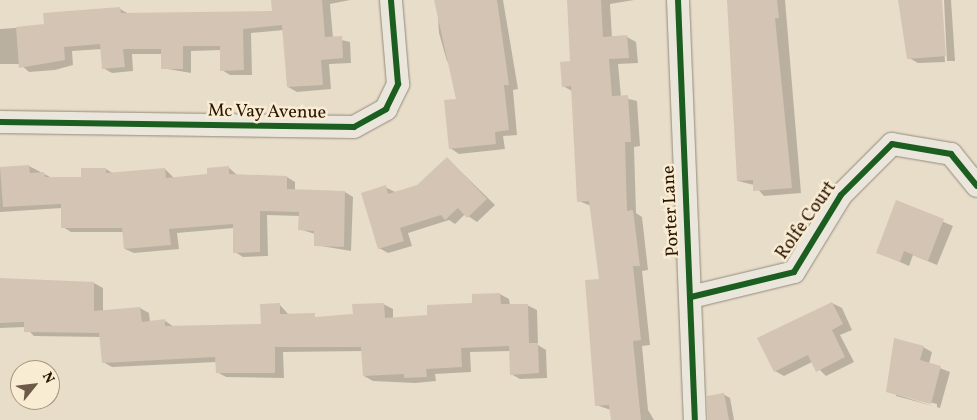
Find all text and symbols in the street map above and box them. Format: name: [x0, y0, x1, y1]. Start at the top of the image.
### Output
street label: Mc Vay Avenue: [207, 101, 327, 125]
street label: Porter Lane: [659, 165, 685, 257]
street label: Rolfe Court: [772, 178, 842, 264]
north arrow: [10, 360, 60, 410]
text: N: [37, 369, 58, 387]

